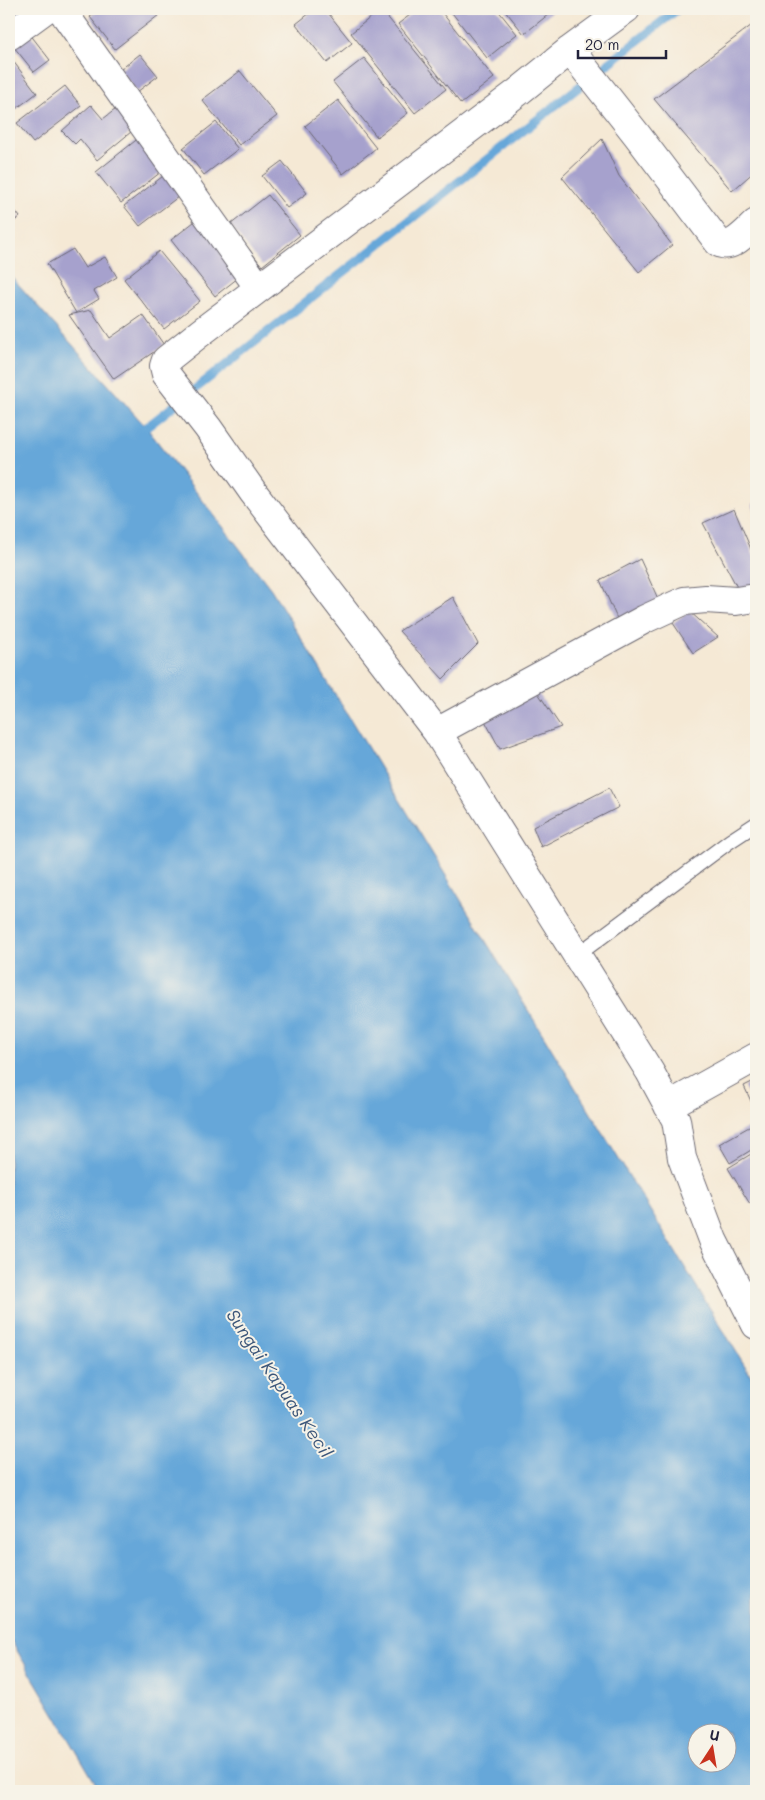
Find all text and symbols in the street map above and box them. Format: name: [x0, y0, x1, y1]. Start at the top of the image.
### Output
scale bar: [578, 28, 665, 60]
text: 20 m: [585, 34, 619, 54]
water label: Sungai Kapuas Kecil: [221, 1304, 339, 1462]
north arrow: [688, 1722, 738, 1772]
text: U: [708, 1724, 722, 1745]

